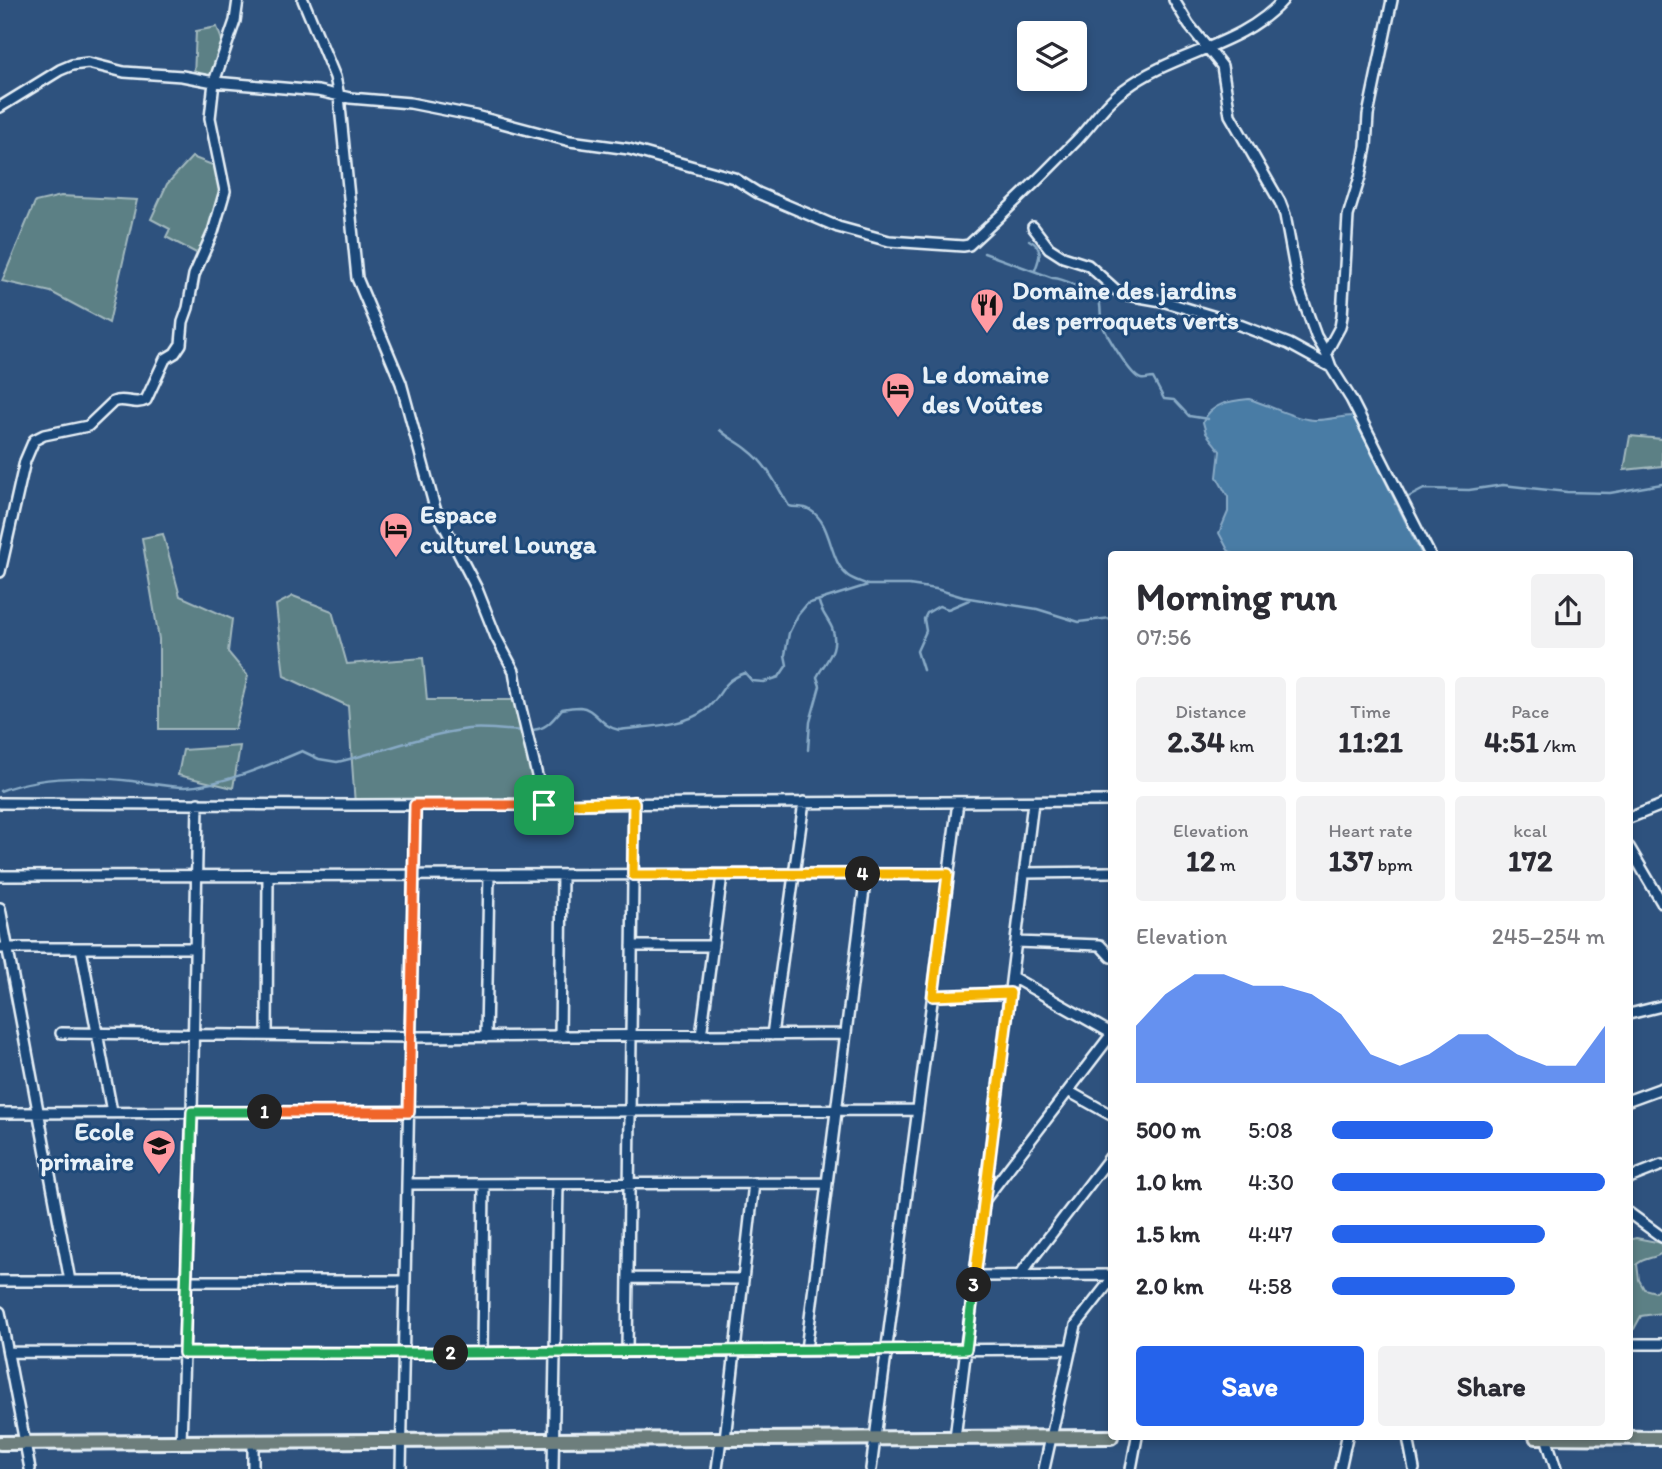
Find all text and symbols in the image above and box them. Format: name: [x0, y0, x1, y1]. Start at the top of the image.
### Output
map controls: [1017, 21, 1087, 91]
button: layers: [1017, 21, 1087, 91]
place label: Domaine des jardins des perroquets verts: [1012, 274, 1239, 336]
restaurant icon: Domaine des jardins des perroquets verts: [968, 286, 1006, 335]
place label: Le domaine des Voûtes: [922, 358, 1049, 420]
hotel icon: Le domaine des Voûtes: [879, 370, 917, 419]
place label: Espace culturel Lounga: [420, 498, 597, 560]
hotel icon: Espace culturel Lounga: [377, 510, 415, 559]
text: Morning run: [1136, 574, 1337, 620]
button: share: [1531, 574, 1605, 648]
text: 07:56: [1136, 623, 1191, 651]
text: Distance: [1175, 700, 1246, 723]
text: Time: [1350, 700, 1391, 723]
text: Pace: [1511, 700, 1549, 723]
text: 2.34: [1167, 723, 1225, 760]
text: 11:21: [1338, 723, 1403, 760]
text: 4:51: [1484, 723, 1539, 760]
text: km: [1225, 734, 1254, 757]
text: /km: [1539, 734, 1576, 757]
pin: [514, 775, 574, 835]
icon: arrive: [525, 786, 563, 824]
text: Elevation: [1173, 819, 1249, 842]
text: Heart rate: [1328, 819, 1413, 842]
text: kcal: [1513, 819, 1547, 842]
text: 12: [1186, 842, 1216, 879]
text: 137: [1328, 842, 1373, 879]
text: 172: [1508, 842, 1552, 879]
text: m: [1216, 853, 1236, 876]
text: bpm: [1373, 853, 1413, 876]
pin: 4: [846, 856, 880, 892]
text: 4: [857, 862, 868, 885]
text: Elevation: [1136, 922, 1227, 950]
text: 245–254 m: [1492, 922, 1605, 950]
pin: 1: [247, 1094, 282, 1130]
text: 1: [260, 1100, 269, 1123]
place label: Ecole primaire: [39, 1115, 134, 1177]
text: 500 m: [1136, 1116, 1201, 1144]
text: 5:08: [1248, 1116, 1292, 1144]
school or university icon: Ecole primaire: [140, 1127, 178, 1176]
text: 1.0 km: [1136, 1168, 1202, 1196]
text: 4:30: [1248, 1168, 1294, 1196]
text: 1.5 km: [1136, 1220, 1200, 1248]
text: 4:47: [1248, 1220, 1293, 1248]
pin: 3: [956, 1268, 992, 1302]
text: 2.0 km: [1136, 1272, 1204, 1300]
text: 4:58: [1248, 1272, 1292, 1300]
text: 3: [968, 1273, 979, 1296]
pin: 2: [434, 1336, 468, 1370]
text: 2: [446, 1341, 456, 1364]
button: Save: [1136, 1346, 1364, 1426]
button: Share: [1378, 1346, 1605, 1426]

